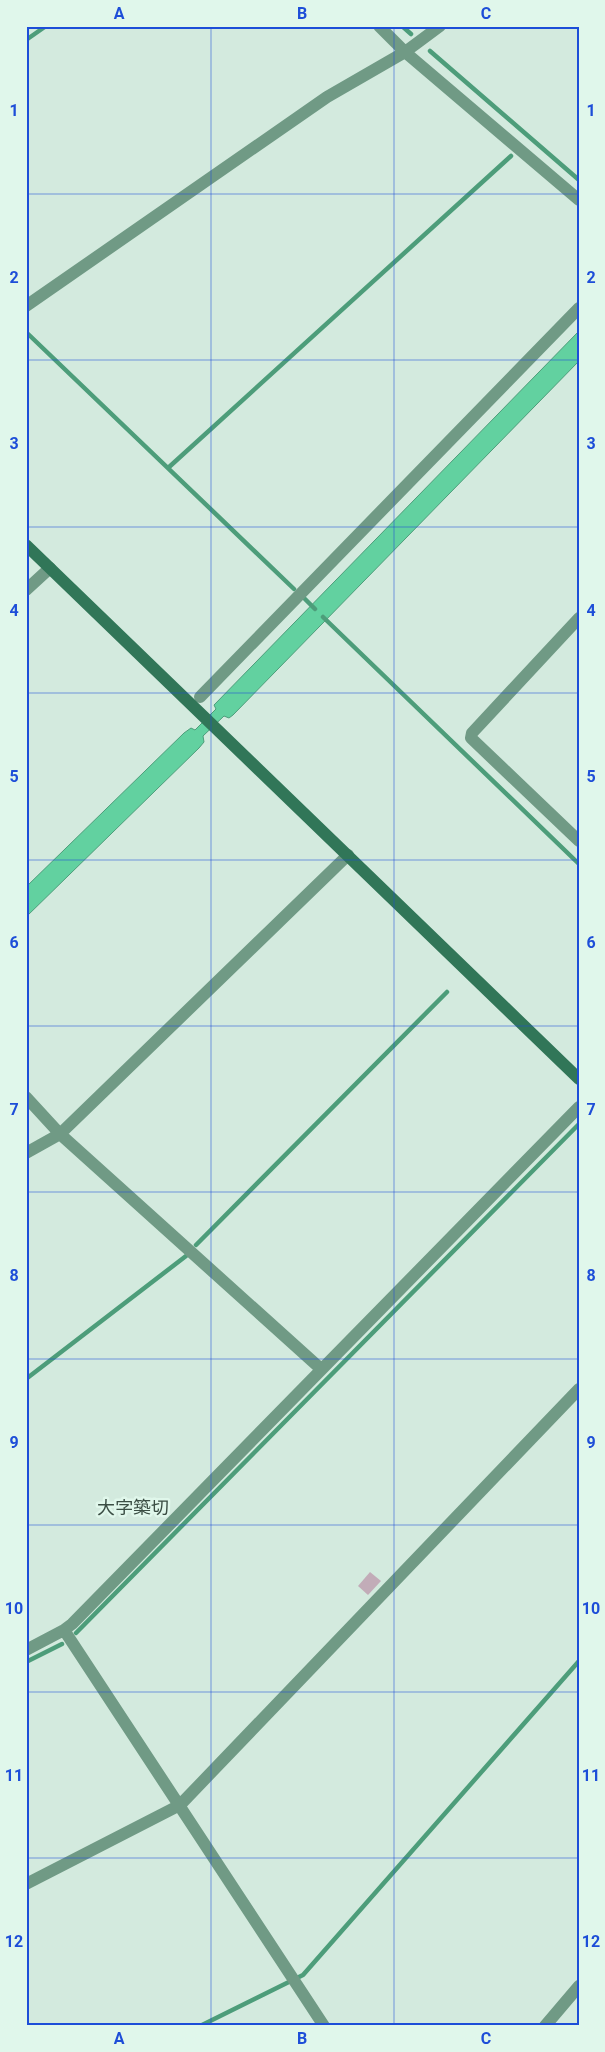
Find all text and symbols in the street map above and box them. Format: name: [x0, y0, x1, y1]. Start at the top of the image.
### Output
text: A: [114, 4, 125, 23]
text: B: [297, 4, 307, 23]
text: C: [481, 4, 491, 23]
text: 1: [9, 101, 19, 120]
text: 1: [586, 101, 596, 120]
text: 2: [9, 268, 19, 287]
text: 2: [586, 268, 596, 287]
text: 3: [9, 434, 19, 453]
text: 3: [586, 434, 596, 453]
text: 4: [9, 601, 19, 620]
text: 4: [586, 601, 596, 620]
text: 5: [9, 767, 19, 786]
text: 5: [586, 767, 596, 786]
text: 6: [9, 933, 19, 952]
text: 6: [586, 933, 596, 952]
text: 7: [9, 1100, 19, 1119]
text: 7: [586, 1100, 596, 1119]
text: 8: [9, 1266, 19, 1285]
text: 8: [586, 1266, 596, 1285]
text: 9: [9, 1433, 19, 1452]
text: 9: [586, 1433, 596, 1452]
district label: 大字築切: [97, 1497, 169, 1518]
text: 10: [5, 1599, 23, 1618]
text: 10: [582, 1599, 600, 1618]
text: 11: [5, 1766, 23, 1785]
text: 11: [582, 1766, 600, 1785]
text: 12: [5, 1932, 23, 1951]
text: 12: [582, 1932, 600, 1951]
text: A: [114, 2029, 125, 2048]
text: B: [297, 2029, 307, 2048]
text: C: [481, 2029, 491, 2048]

